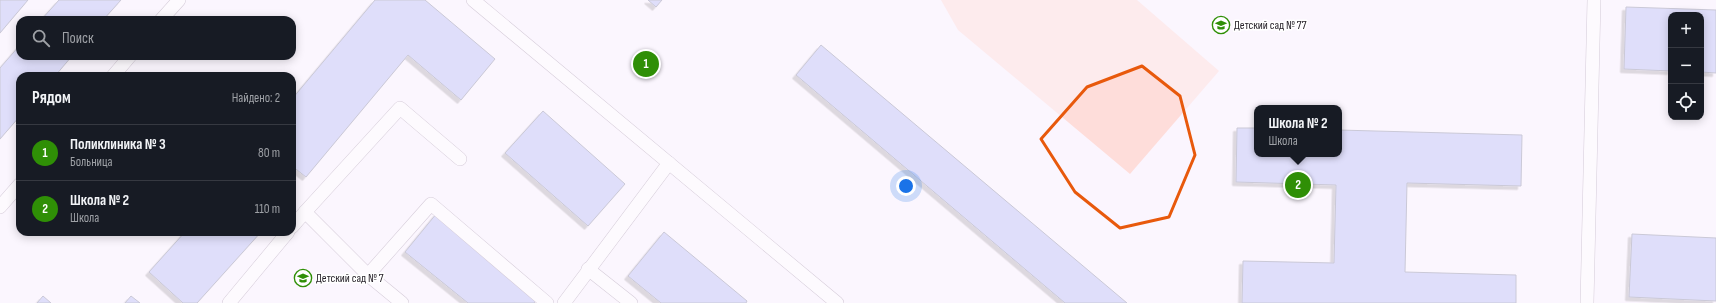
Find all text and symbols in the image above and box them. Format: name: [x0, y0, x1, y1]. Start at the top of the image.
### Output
map controls: [1668, 12, 1704, 120]
button: +: [1668, 12, 1704, 48]
school or university icon: Детский сад № 77: [1211, 15, 1231, 35]
search box: [16, 16, 296, 60]
place label: Детский сад № 77: [1234, 18, 1307, 33]
icon: search: [30, 27, 52, 49]
text: Поиск: [62, 29, 94, 48]
button: −: [1668, 48, 1704, 84]
pin: 1: [633, 49, 659, 79]
button: locate: [1668, 84, 1704, 120]
text: Рядом: [32, 88, 71, 108]
text: Найдено: 2: [232, 90, 280, 106]
popup: [1254, 105, 1342, 157]
text: Школа № 2: [1268, 114, 1328, 133]
text: Школа: [1268, 133, 1298, 149]
text: Поликлиника № 3: [70, 135, 166, 154]
text: 1: [42, 145, 48, 161]
text: 80 m: [258, 145, 280, 161]
text: Больница: [70, 154, 113, 170]
pin: 2: [1285, 170, 1311, 200]
your location: [896, 176, 916, 196]
text: Школа № 2: [70, 191, 129, 210]
text: 2: [42, 201, 48, 217]
text: 110 m: [255, 201, 280, 217]
text: Школа: [70, 210, 99, 226]
school or university icon: Детский сад № 7: [293, 268, 313, 288]
place label: Детский сад № 7: [316, 271, 384, 286]

